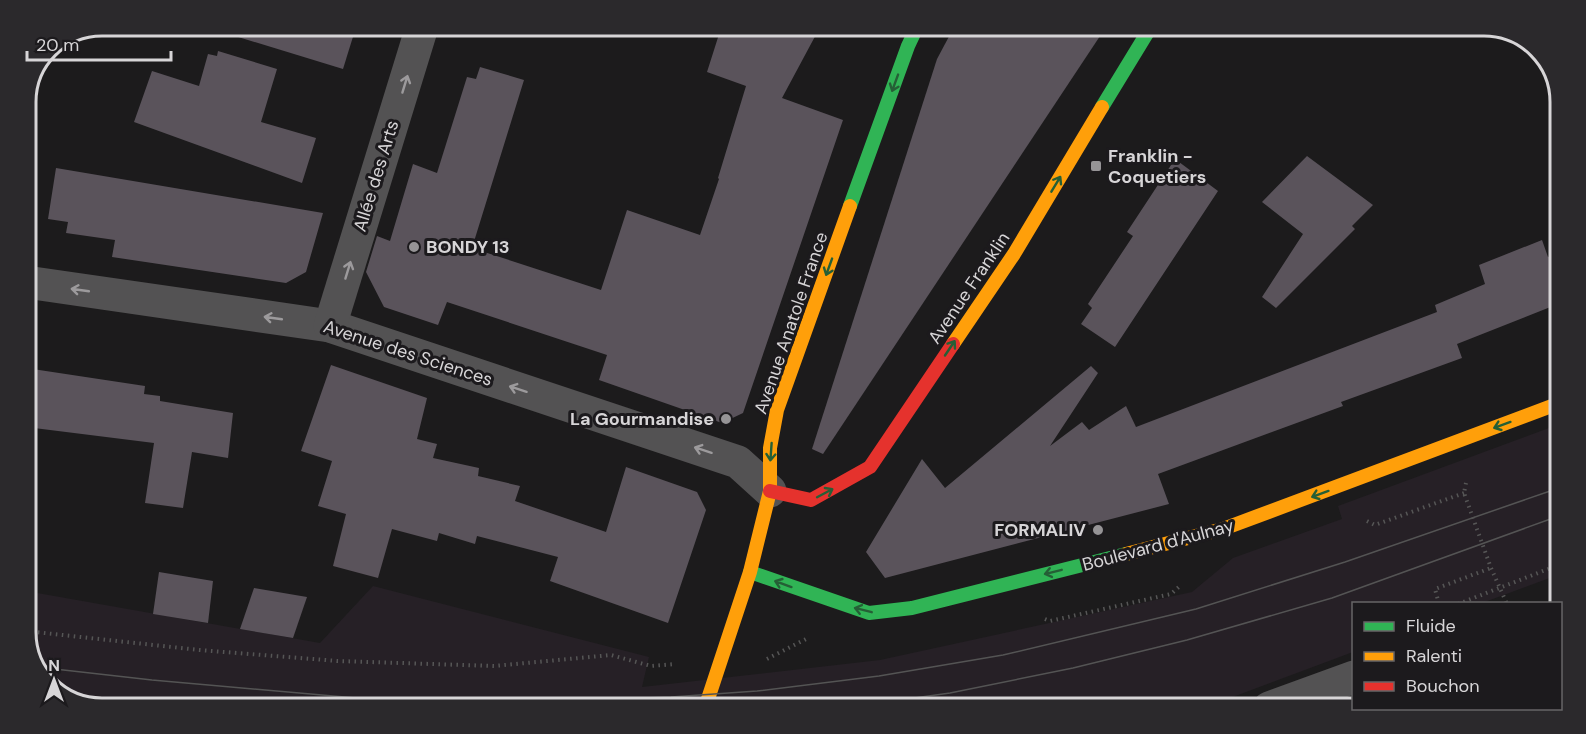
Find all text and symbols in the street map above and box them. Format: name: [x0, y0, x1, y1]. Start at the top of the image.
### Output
scale bar: [27, 24, 171, 62]
text: 20 m: [36, 33, 79, 57]
one-way arrow: [888, 73, 899, 92]
one-way arrow: [400, 75, 411, 94]
street label: Allée des Arts: [348, 117, 404, 235]
place label: Franklin - Coquetiers: [1108, 144, 1206, 189]
marker: Franklin - Coquetiers: [1089, 159, 1103, 173]
one-way arrow: [1050, 176, 1062, 193]
street label: Avenue Franklin: [923, 227, 1015, 349]
street label: Avenue Anatole France: [749, 229, 833, 417]
place label: BONDY 13: [426, 235, 510, 259]
marker: BONDY 13: [407, 240, 421, 254]
one-way arrow: [822, 257, 833, 275]
one-way arrow: [343, 261, 354, 280]
one-way arrow: [70, 284, 90, 295]
one-way arrow: [263, 312, 283, 323]
street label: Avenue des Sciences: [320, 314, 496, 392]
one-way arrow: [944, 341, 956, 357]
one-way arrow: [509, 382, 528, 393]
place label: La Gourmandise: [570, 407, 714, 431]
marker: La Gourmandise: [719, 412, 733, 426]
one-way arrow: [1494, 420, 1512, 431]
one-way arrow: [765, 442, 776, 462]
one-way arrow: [694, 444, 713, 455]
one-way arrow: [816, 487, 833, 499]
one-way arrow: [1311, 489, 1330, 500]
street label: Boulevard d'Aulnay: [1080, 513, 1236, 577]
place label: FORMALIV: [994, 518, 1086, 542]
marker: FORMALIV: [1091, 523, 1105, 537]
one-way arrow: [1043, 567, 1062, 579]
one-way arrow: [775, 578, 793, 589]
legend: [1352, 602, 1562, 710]
one-way arrow: [854, 604, 873, 616]
text: Fluide: [1406, 614, 1456, 638]
text: Ralenti: [1406, 644, 1462, 668]
north arrow: [24, 650, 84, 710]
text: N: [48, 655, 60, 676]
text: Bouchon: [1406, 674, 1480, 698]

